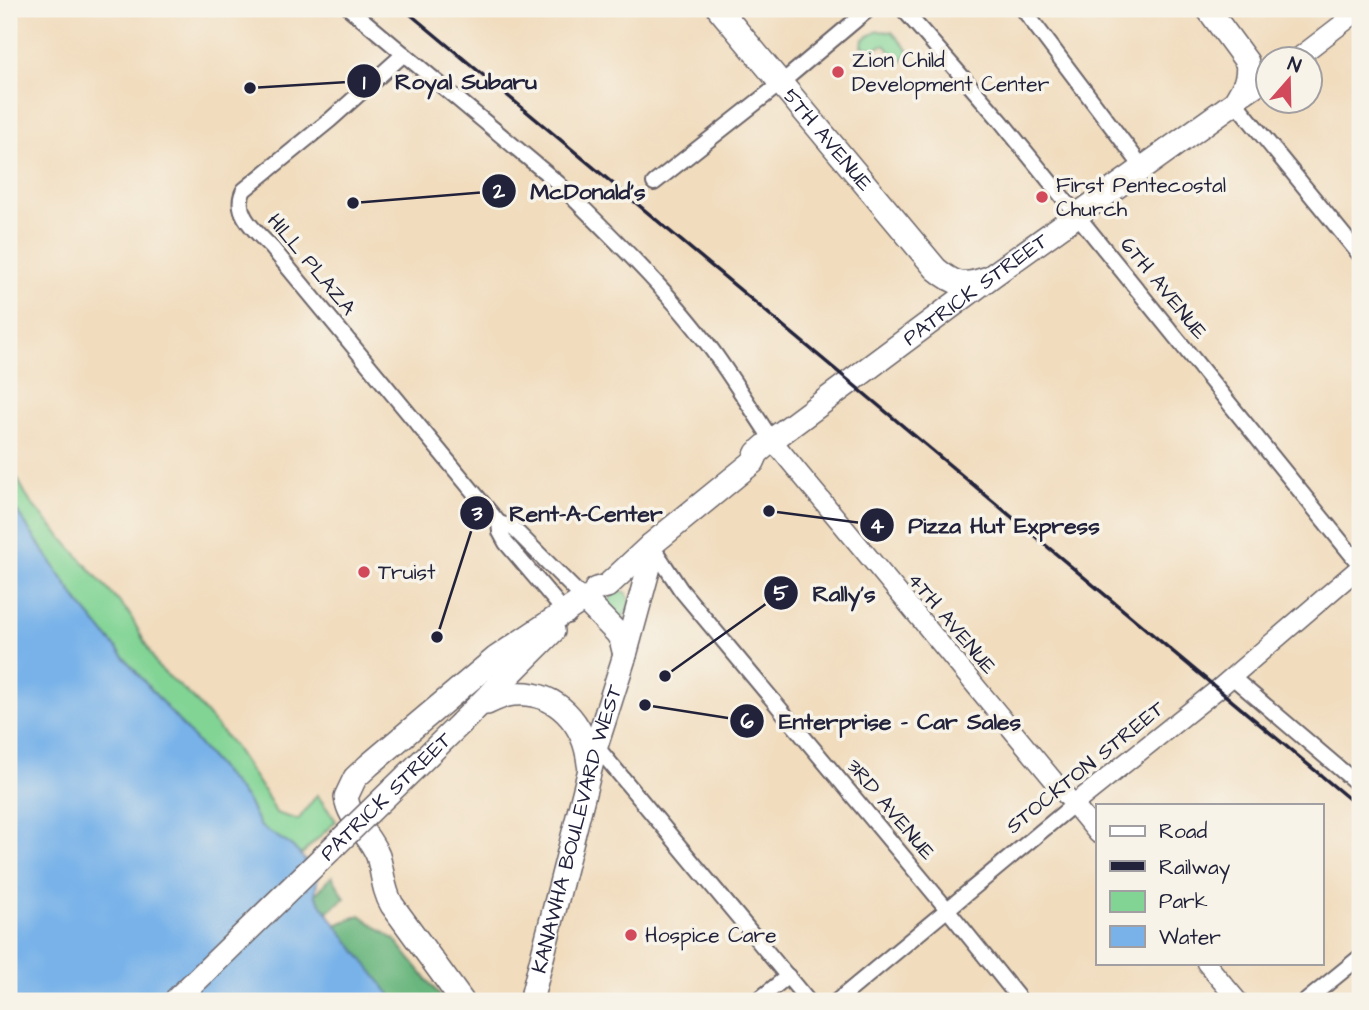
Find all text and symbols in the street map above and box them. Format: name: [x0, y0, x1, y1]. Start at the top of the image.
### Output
place label: Zion Child Development Center: [852, 46, 1050, 100]
north arrow: [1254, 46, 1324, 116]
text: N: [1284, 51, 1305, 80]
callout: Royal Subaru: [346, 59, 551, 103]
marker: Zion Child Development Center: [830, 64, 846, 80]
text: Royal Subaru: [395, 66, 537, 100]
text: 1: [363, 68, 366, 97]
street label: 5TH AVENUE: [776, 82, 879, 198]
callout: McDonald's: [481, 169, 660, 213]
place label: First Pentecostal Church: [1056, 171, 1226, 224]
text: McDonald's: [530, 176, 646, 208]
text: 2: [492, 177, 506, 206]
marker: First Pentecostal Church: [1034, 189, 1050, 205]
street label: HILL PLAZA: [260, 207, 363, 322]
street label: PATRICK STREET: [897, 226, 1055, 353]
street label: 6TH AVENUE: [1113, 231, 1214, 346]
callout: Rent-A-Center: [460, 491, 676, 535]
text: Rent-A-Center: [509, 498, 663, 530]
text: 3: [471, 499, 483, 528]
callout: Pizza Hut Express: [859, 503, 1114, 547]
text: Pizza Hut Express: [908, 510, 1100, 542]
text: 4: [870, 512, 885, 541]
place label: Truist: [378, 558, 436, 587]
marker: Truist: [356, 564, 372, 580]
street label: 4TH AVENUE: [900, 566, 1003, 681]
callout: Rally's: [763, 571, 889, 615]
text: Rally's: [812, 578, 876, 612]
text: 5: [774, 579, 790, 608]
street label: KANAWHA BOULEVARD WEST: [525, 680, 630, 976]
street label: STOCKTON STREET: [1000, 694, 1171, 840]
callout: Enterprise - Car Sales: [730, 699, 1035, 743]
text: Enterprise - Car Sales: [779, 706, 1021, 738]
text: 6: [740, 707, 754, 736]
street label: PATRICK STREET: [314, 725, 459, 867]
street label: 3RD AVENUE: [840, 752, 942, 867]
legend: [1096, 804, 1324, 964]
text: Road: [1159, 817, 1207, 846]
text: Railway: [1159, 853, 1231, 884]
text: Park: [1159, 887, 1208, 916]
place label: Hospice Care: [645, 921, 777, 951]
text: Water: [1159, 923, 1221, 952]
marker: Hospice Care: [623, 927, 639, 943]

